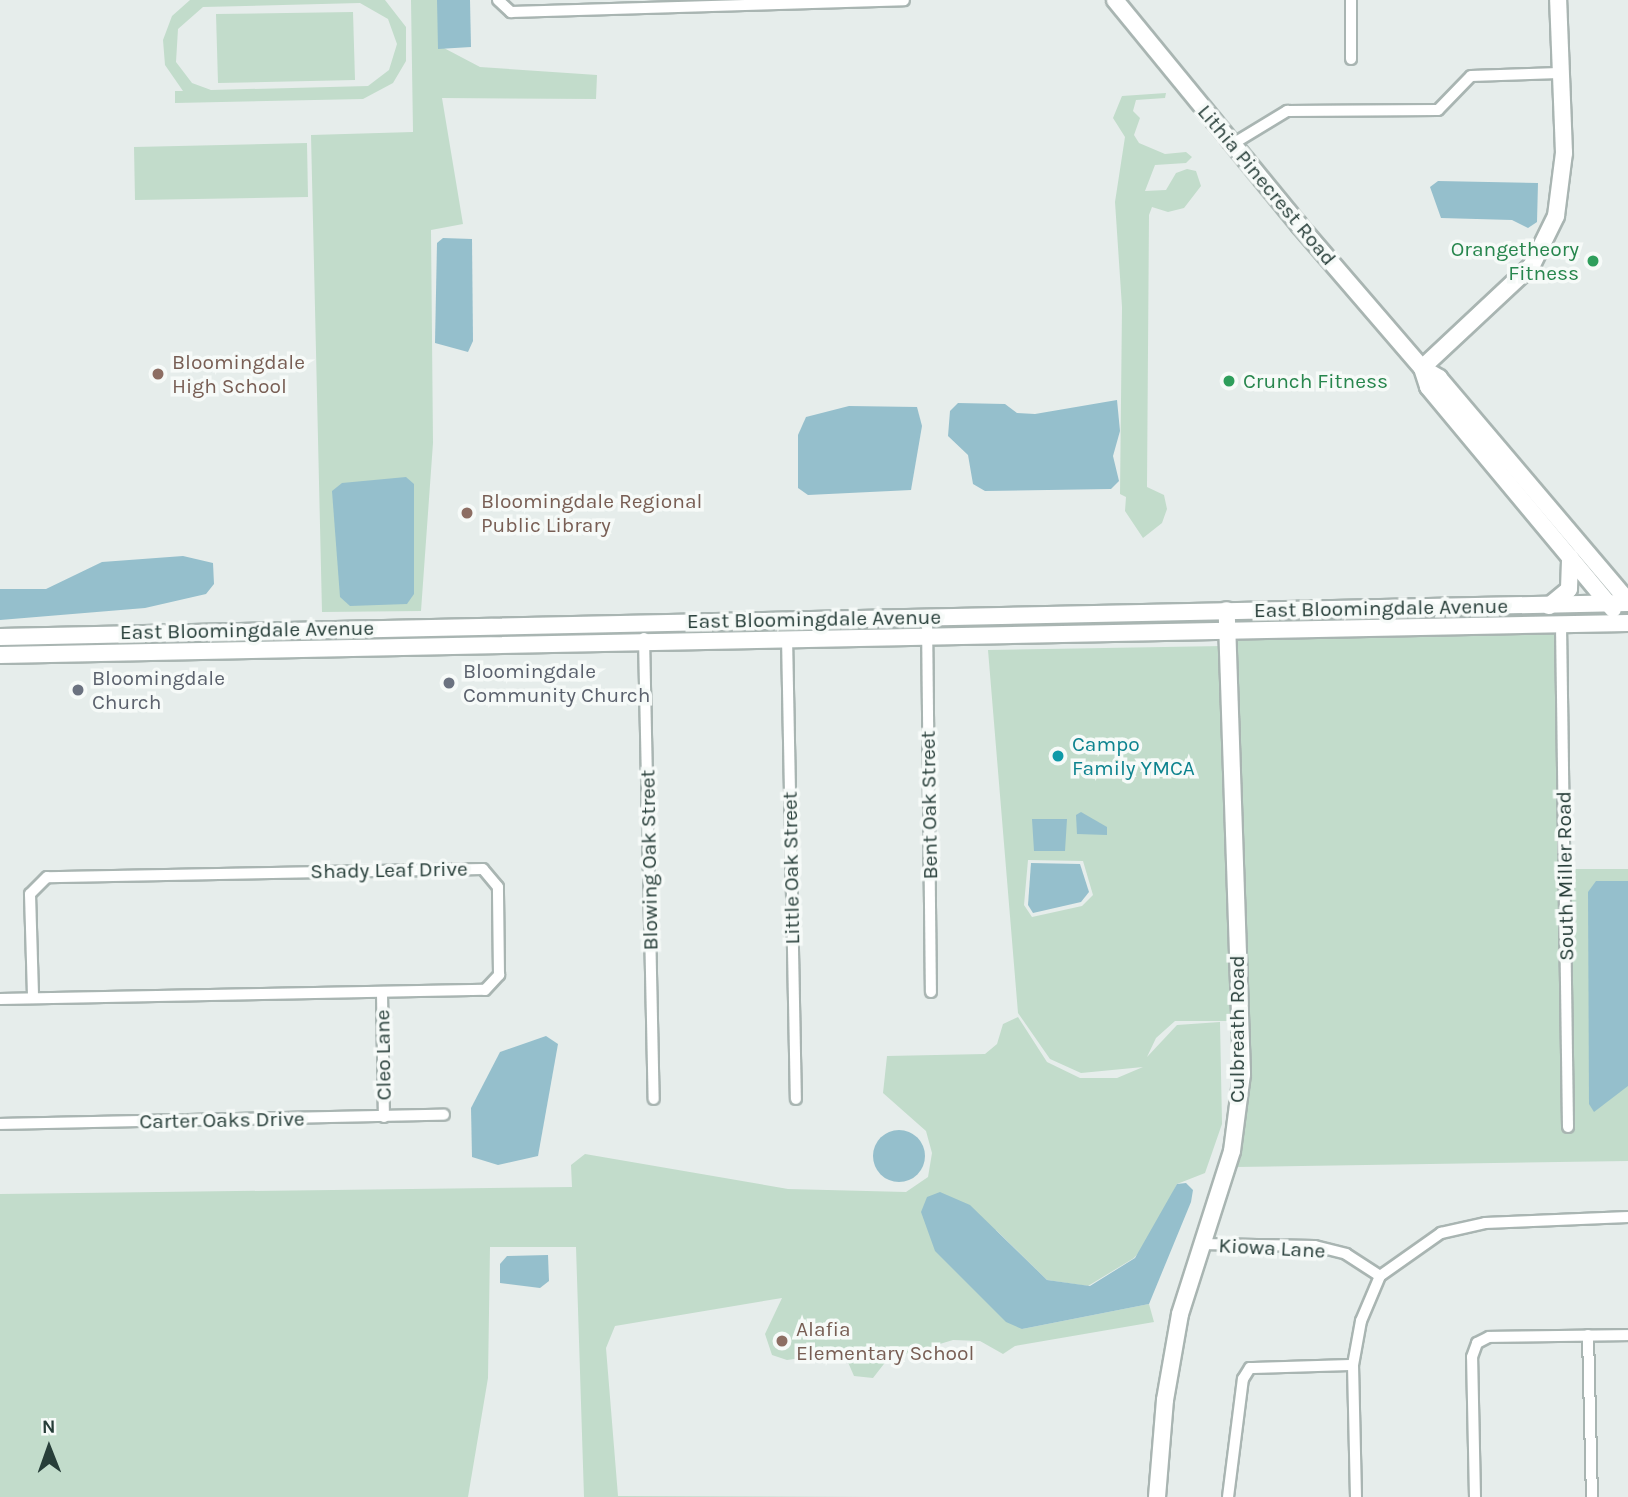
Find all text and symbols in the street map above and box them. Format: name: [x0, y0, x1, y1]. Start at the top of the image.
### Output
street label: Lithia Pinecrest Road: [1192, 99, 1342, 271]
place label: Orangetheory Fitness: [1451, 236, 1579, 286]
marker: Orangetheory Fitness: [1585, 253, 1601, 269]
place label: Bloomingdale High School: [172, 349, 305, 399]
marker: Bloomingdale High School: [150, 366, 166, 382]
place label: Crunch Fitness: [1243, 368, 1388, 394]
marker: Crunch Fitness: [1221, 373, 1237, 389]
place label: Bloomingdale Regional Public Library: [481, 488, 702, 538]
marker: Bloomingdale Regional Public Library: [459, 505, 475, 521]
street label: East Bloomingdale Avenue: [1254, 593, 1508, 623]
street label: East Bloomingdale Avenue: [687, 604, 941, 634]
street label: East Bloomingdale Avenue: [120, 615, 374, 645]
place label: Bloomingdale Community Church: [463, 658, 650, 708]
place label: Bloomingdale Church: [92, 665, 225, 715]
marker: Bloomingdale Community Church: [441, 675, 457, 691]
marker: Bloomingdale Church: [70, 682, 86, 698]
street label: Bent Oak Street: [915, 730, 943, 880]
place label: Campo Family YMCA: [1072, 731, 1195, 781]
marker: Campo Family YMCA: [1050, 748, 1066, 764]
street label: Blowing Oak Street: [635, 769, 663, 951]
street label: Little Oak Street: [777, 791, 805, 945]
street label: South Miller Road: [1551, 791, 1579, 961]
street label: Shady Leaf Drive: [310, 856, 468, 884]
street label: Culbreath Road: [1224, 955, 1250, 1103]
street label: Cleo Lane: [370, 1009, 396, 1101]
street label: Carter Oaks Drive: [139, 1106, 305, 1134]
street label: Kiowa Lane: [1218, 1233, 1326, 1263]
place label: Alafia Elementary School: [796, 1316, 974, 1366]
marker: Alafia Elementary School: [774, 1333, 790, 1349]
north arrow: [14, 1413, 84, 1483]
text: N: [42, 1416, 56, 1438]

